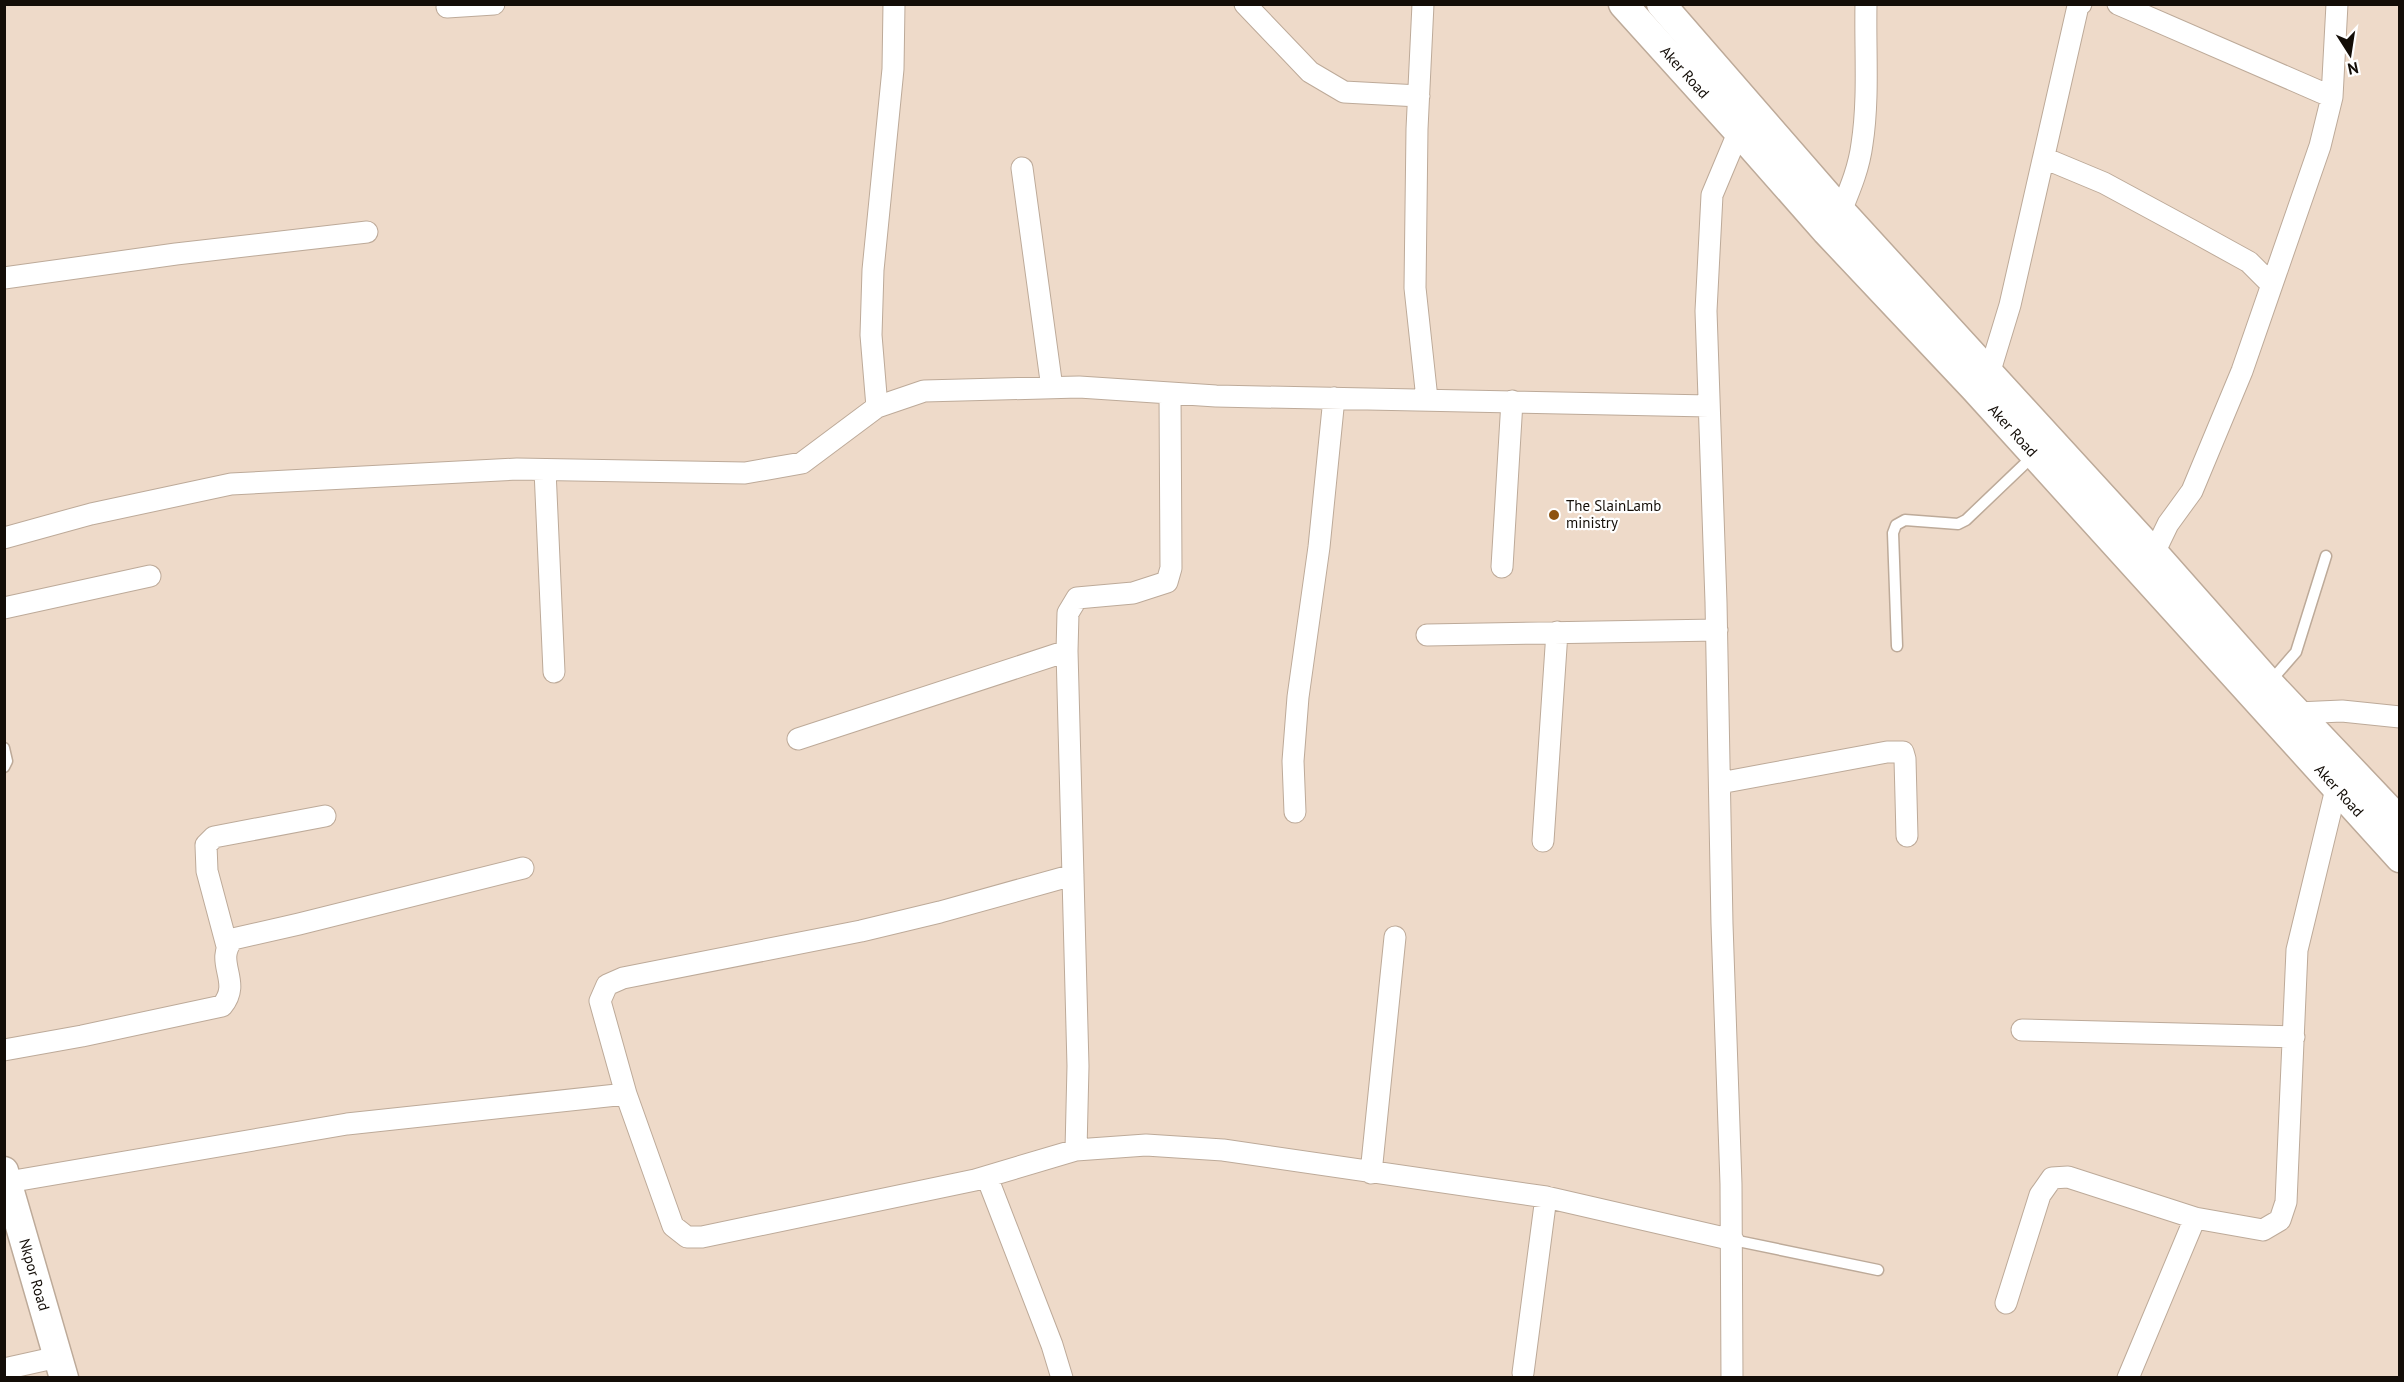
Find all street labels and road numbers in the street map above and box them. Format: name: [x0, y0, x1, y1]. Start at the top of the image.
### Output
street label: Aker Road: [1656, 42, 1714, 102]
street label: Aker Road: [1984, 400, 2042, 461]
street label: Aker Road: [2311, 760, 2368, 821]
street label: Nkpor Road: [15, 1236, 54, 1313]

